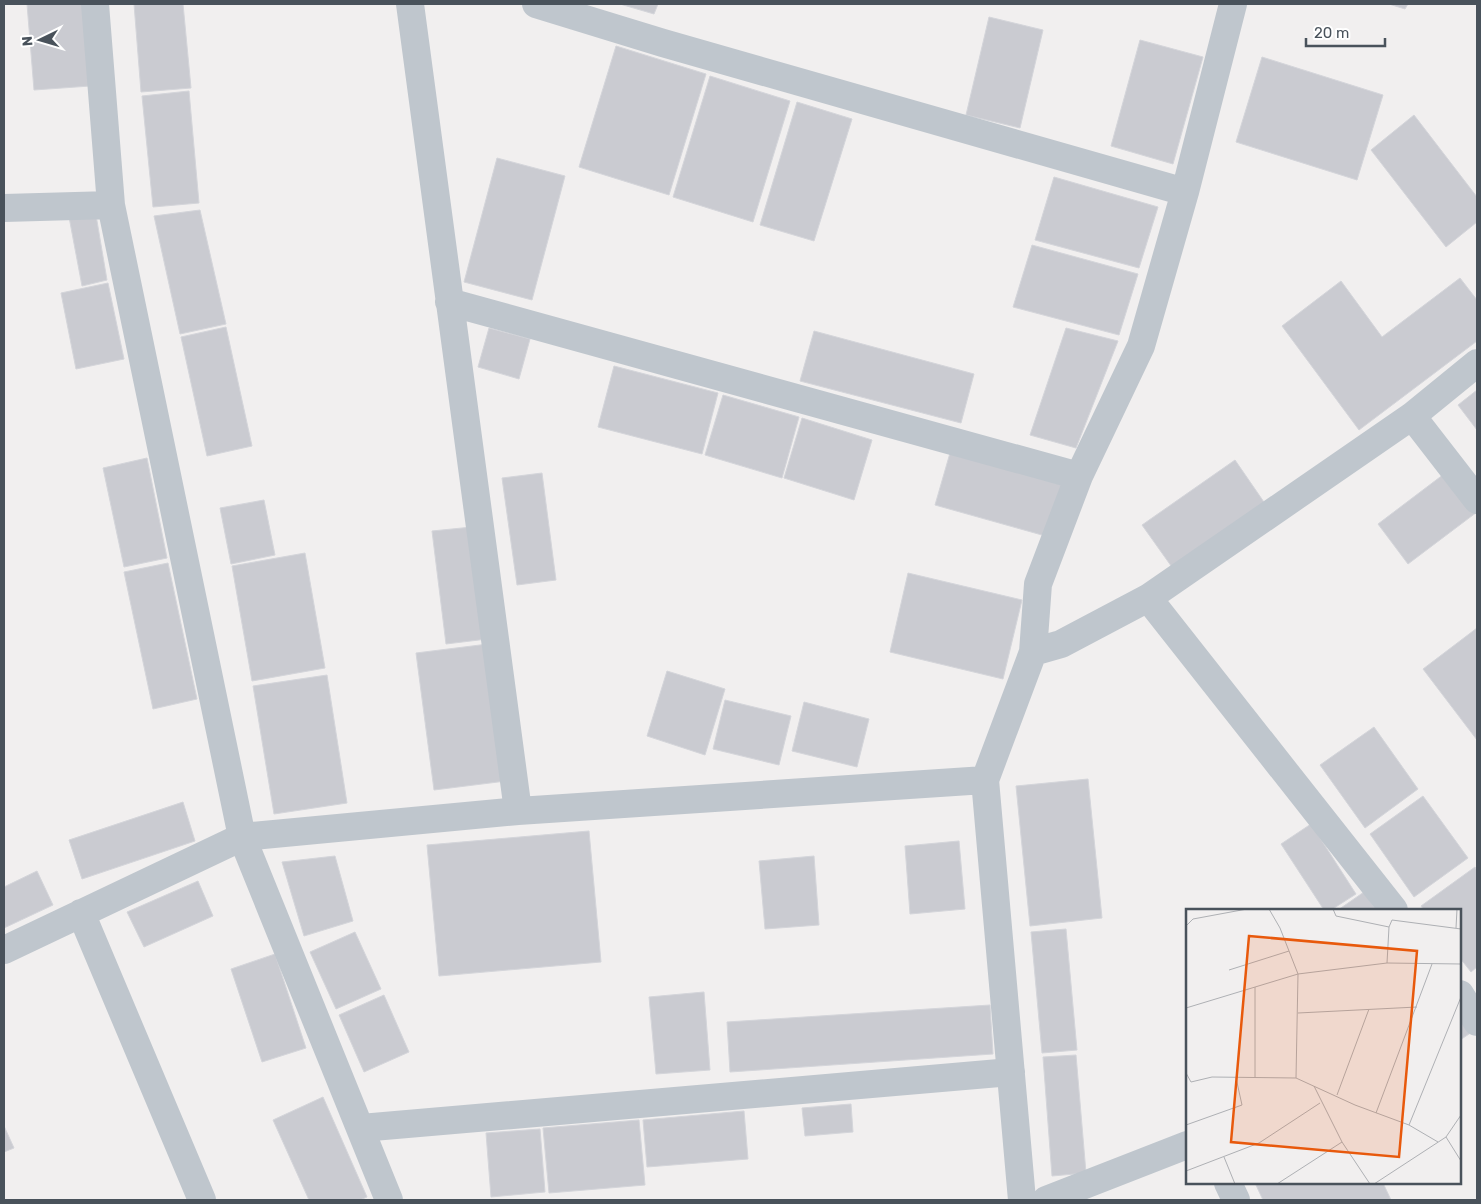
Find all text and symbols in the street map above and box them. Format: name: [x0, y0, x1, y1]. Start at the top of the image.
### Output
north arrow: [15, 15, 65, 65]
scale bar: [1306, 15, 1385, 47]
text: 20 m: [1314, 24, 1349, 42]
text: N: [19, 35, 36, 47]
inset map: [1186, 909, 1461, 1184]

